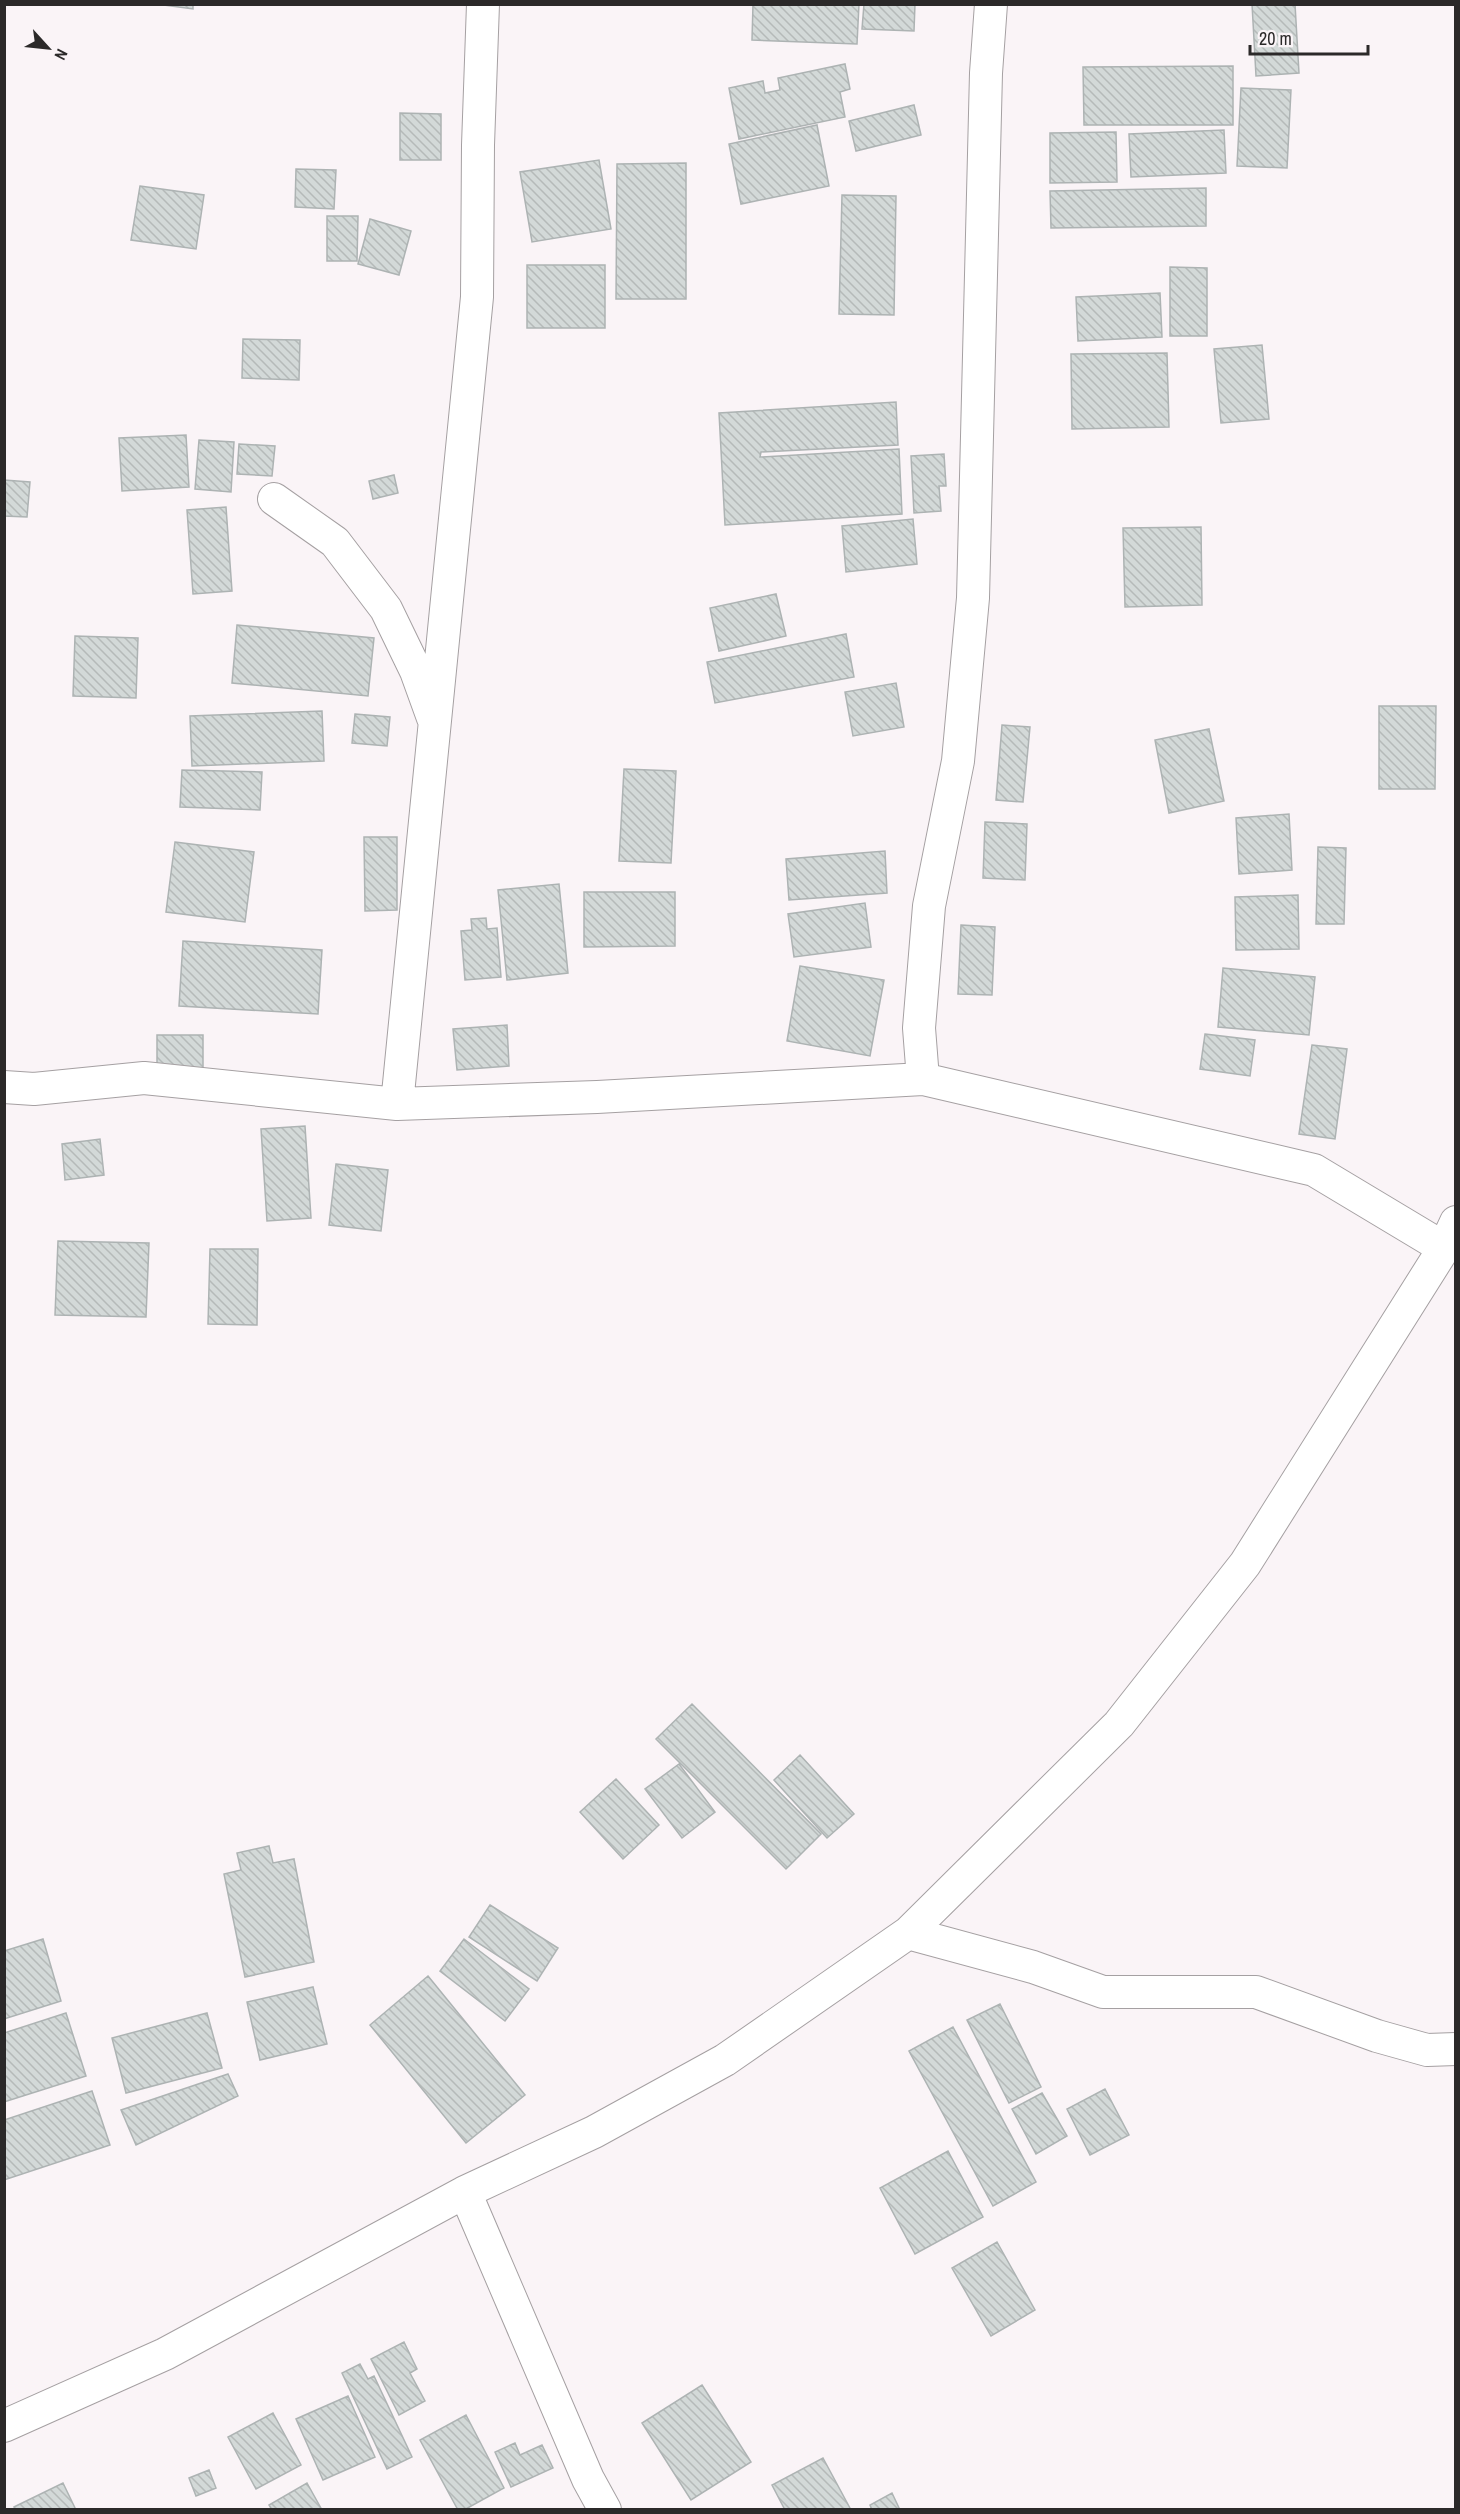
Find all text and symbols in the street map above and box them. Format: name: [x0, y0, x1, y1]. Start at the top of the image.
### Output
north arrow: [18, 18, 78, 78]
scale bar: [1250, 18, 1368, 56]
text: 20 m: [1259, 26, 1292, 51]
text: N: [49, 46, 73, 64]

